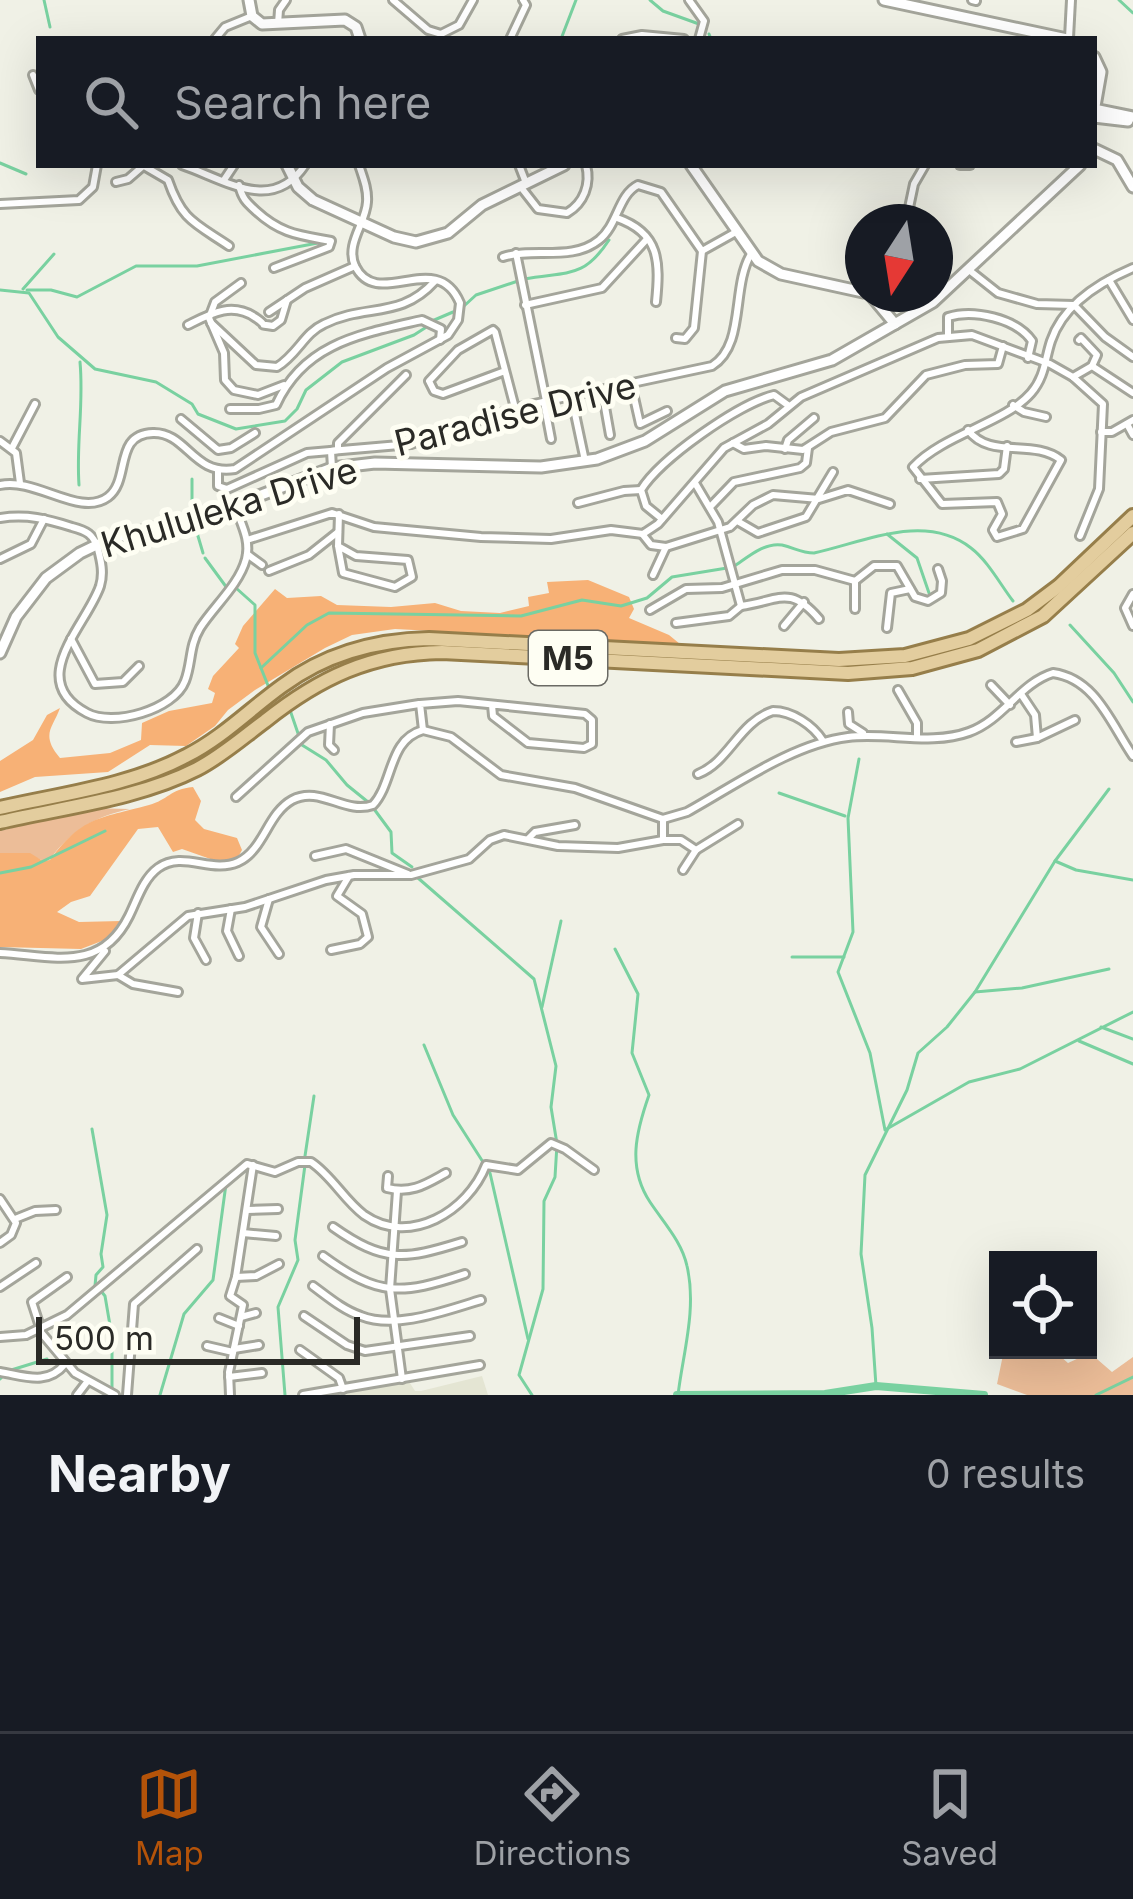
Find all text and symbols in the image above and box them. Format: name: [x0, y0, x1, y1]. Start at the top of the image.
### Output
search box: [36, 36, 1097, 168]
icon: search: [78, 69, 144, 135]
text: Search here: [174, 75, 431, 130]
north arrow: [845, 204, 953, 312]
street label: Paradise Drive: [390, 363, 640, 465]
street label: Khululeka Drive: [95, 447, 363, 567]
road number: M5: [529, 631, 607, 685]
map controls: [989, 1251, 1097, 1359]
button: locate: [989, 1251, 1097, 1359]
scale bar: [36, 1311, 360, 1364]
text: 500 m: [54, 1318, 154, 1358]
text: Nearby: [48, 1443, 231, 1504]
text: 0 results: [926, 1450, 1085, 1497]
tab: Map: [135, 1761, 204, 1873]
tab: Directions: [474, 1761, 631, 1873]
tab: Saved: [901, 1761, 998, 1873]

